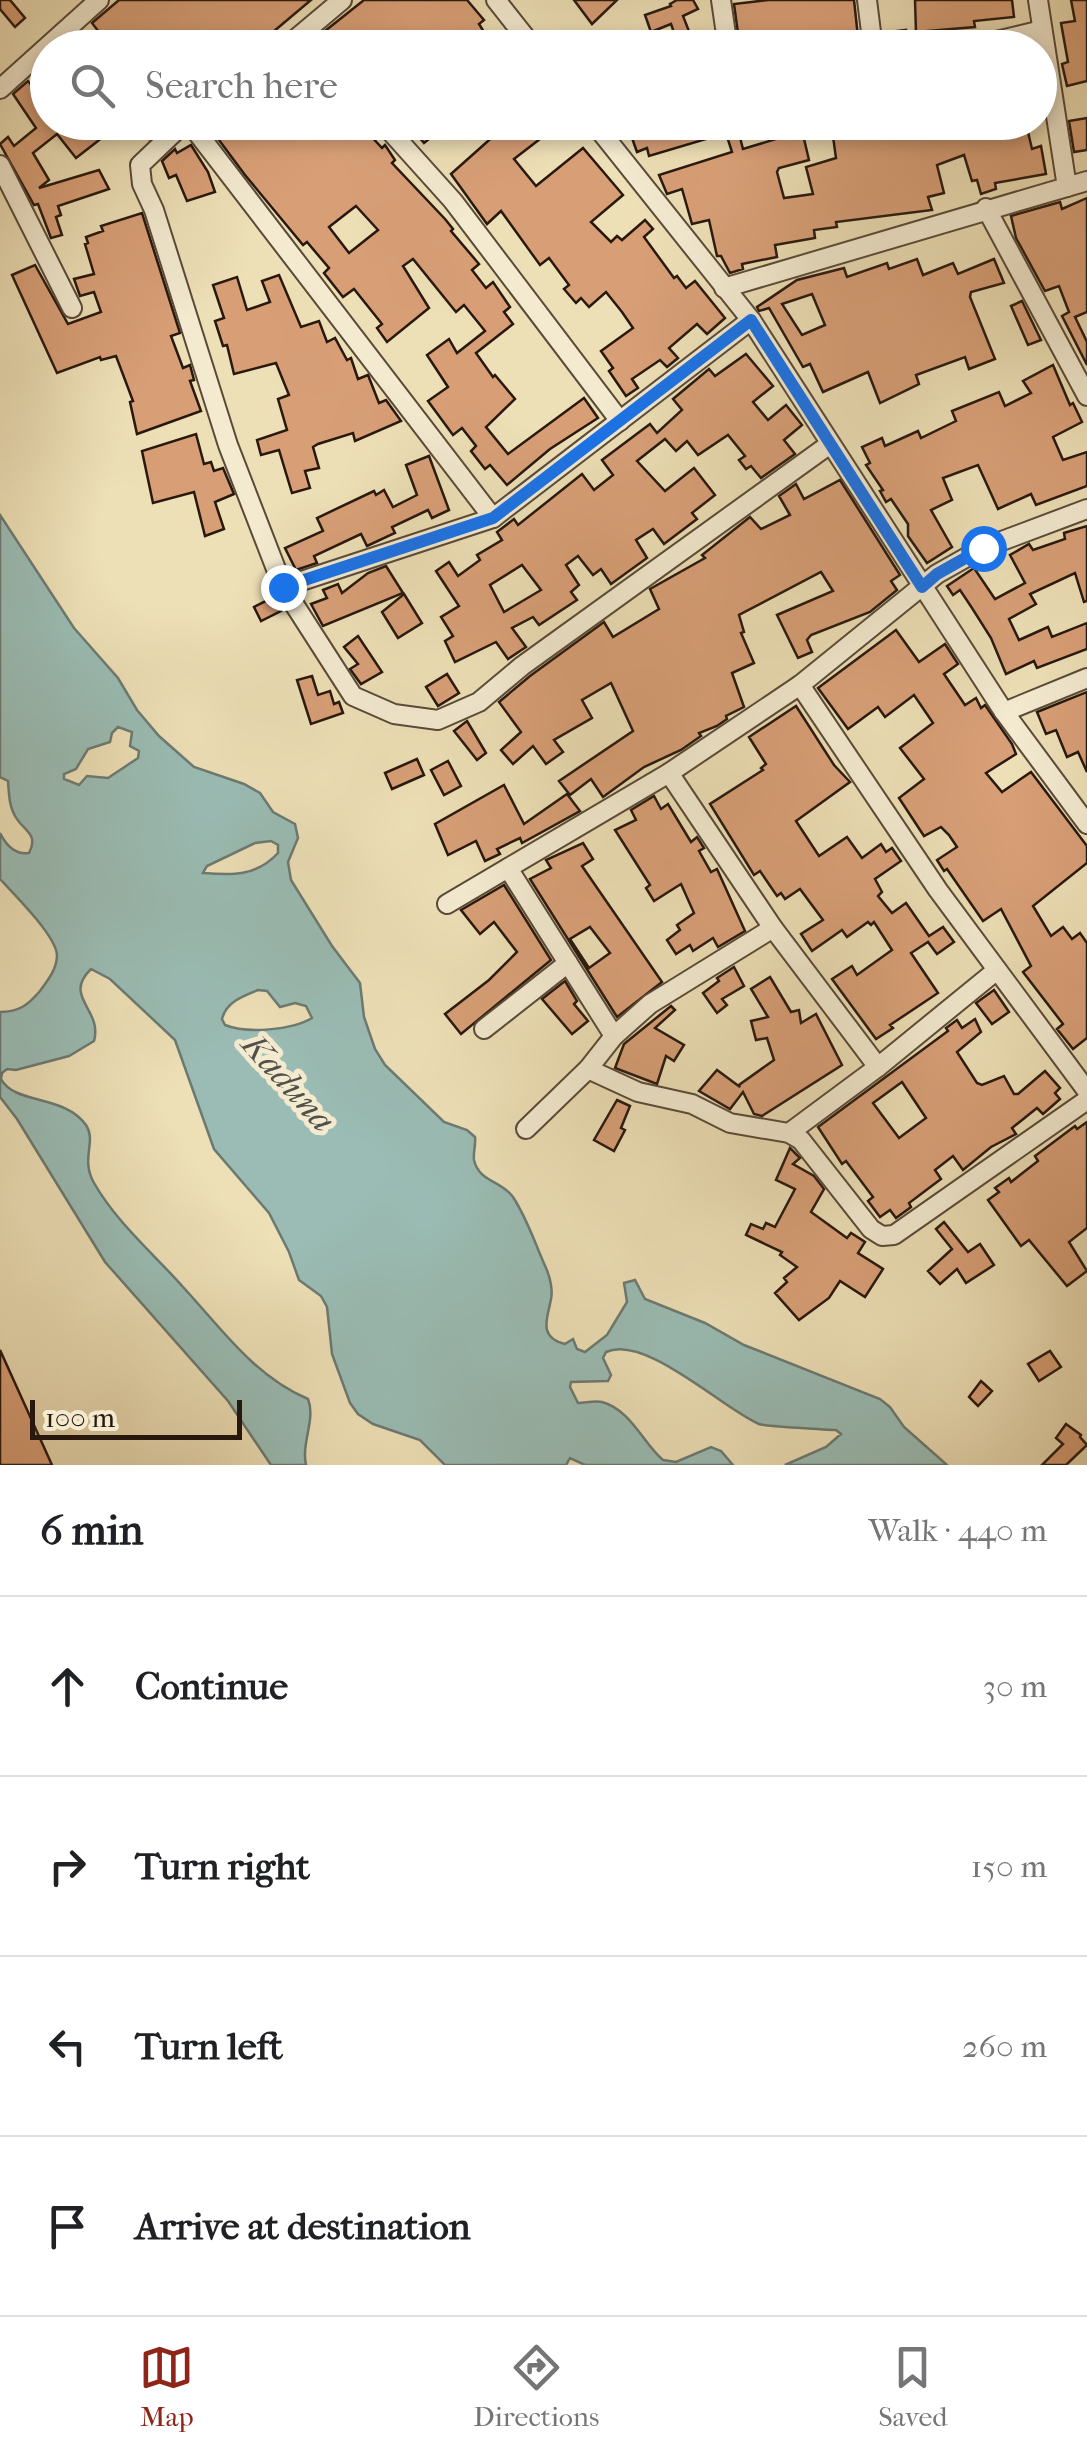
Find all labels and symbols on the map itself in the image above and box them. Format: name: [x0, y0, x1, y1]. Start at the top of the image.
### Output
route start: [961, 526, 1007, 572]
route end: [261, 565, 307, 611]
water label: Kaduna: [232, 1022, 344, 1140]
scale bar: [30, 1395, 242, 1440]

